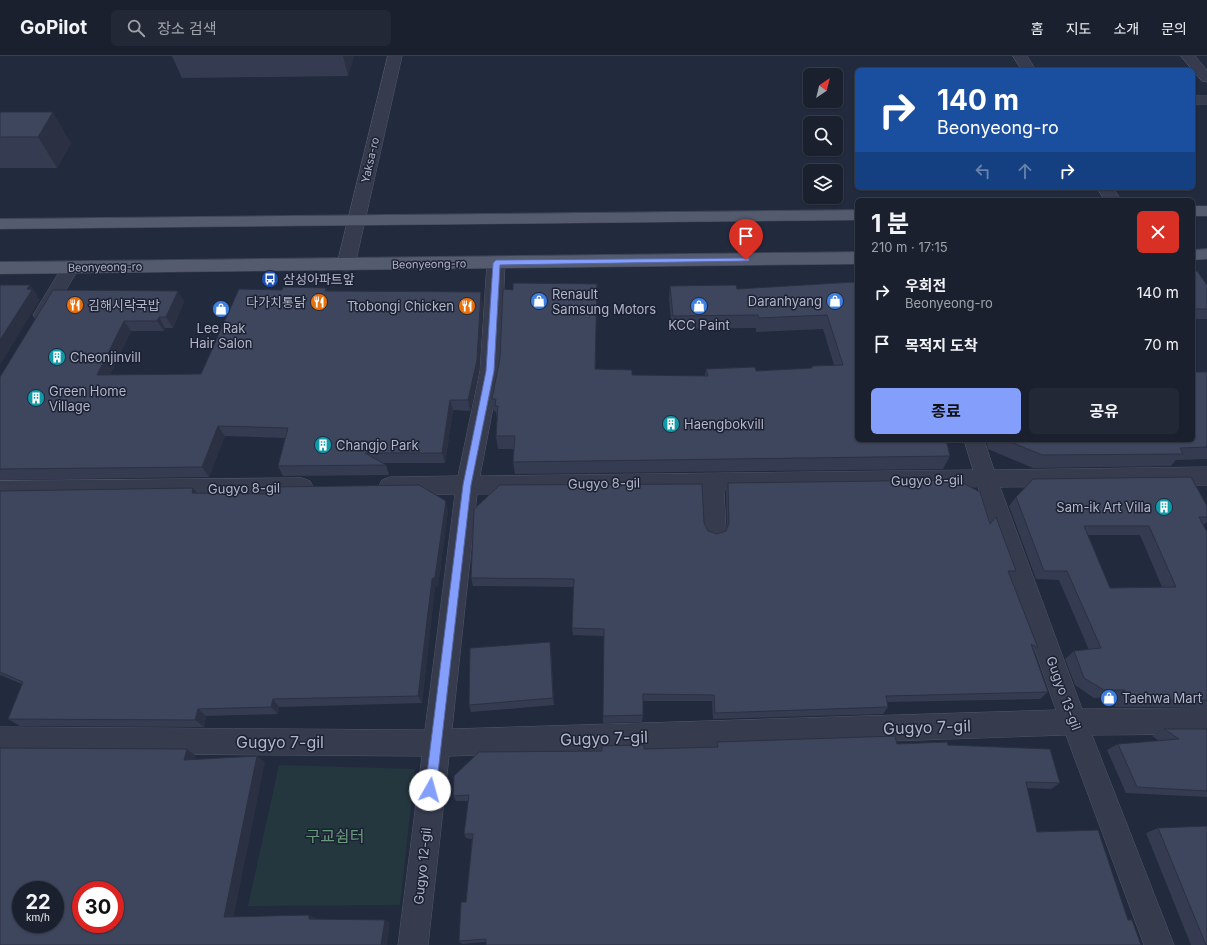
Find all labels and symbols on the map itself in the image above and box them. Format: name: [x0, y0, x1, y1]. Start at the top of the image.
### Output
north arrow: [803, 68, 843, 108]
street label: Yaksa-ro: [358, 135, 382, 184]
pin: [729, 219, 763, 260]
street label: Beonyeong-ro: [392, 256, 467, 272]
street label: Beonyeong-ro: [68, 259, 143, 275]
bus stop icon: 삼성아파트앞: [260, 269, 280, 289]
place label: 삼성아파트앞: [283, 271, 355, 287]
place label: Renault Samsung Motors: [552, 286, 656, 317]
shop icon: Renault Samsung Motors: [529, 291, 549, 311]
shop icon: Daranhyang: [825, 291, 845, 311]
restaurant icon: 다가치통닭: [309, 292, 329, 312]
place label: Daranhyang: [748, 293, 822, 309]
place label: 다가치통닭: [246, 294, 306, 310]
restaurant icon: 김해시락국밥: [65, 295, 85, 315]
restaurant icon: Ttobongi Chicken: [457, 296, 477, 316]
shop icon: KCC Paint: [689, 296, 709, 316]
place label: 김해시락국밥: [88, 297, 160, 313]
place label: Ttobongi Chicken: [347, 298, 454, 314]
shop icon: Lee Rak Hair Salon: [211, 299, 231, 319]
place label: KCC Paint: [668, 317, 730, 333]
place label: Lee Rak Hair Salon: [190, 320, 252, 351]
building icon: Cheonjinvill: [47, 347, 67, 367]
place label: Cheonjinvill: [70, 349, 141, 365]
place label: Green Home Village: [49, 383, 126, 414]
building icon: Green Home Village: [26, 388, 46, 408]
building icon: Haengbokvill: [661, 414, 681, 434]
place label: Haengbokvill: [684, 416, 764, 432]
building icon: Changjo Park: [313, 435, 333, 455]
place label: Changjo Park: [336, 437, 419, 453]
street label: Gugyo 8-gil: [891, 471, 963, 489]
street label: Gugyo 8-gil: [568, 474, 640, 492]
street label: Gugyo 8-gil: [208, 479, 280, 497]
building icon: Sam-ik Art Villa: [1154, 497, 1174, 517]
place label: Sam-ik Art Villa: [1056, 499, 1151, 515]
street label: Gugyo 13-gil: [1043, 654, 1085, 732]
shop icon: Taehwa Mart: [1099, 688, 1119, 708]
place label: Taehwa Mart: [1122, 690, 1202, 706]
street label: Gugyo 7-gil: [883, 715, 971, 739]
street label: Gugyo 7-gil: [560, 726, 648, 750]
street label: Gugyo 7-gil: [236, 732, 324, 752]
position arrow: [409, 769, 451, 811]
park label: 구교쉼터: [306, 826, 364, 846]
street label: Gugyo 12-gil: [410, 827, 434, 905]
speed limit sign: 30: [72, 881, 124, 933]

